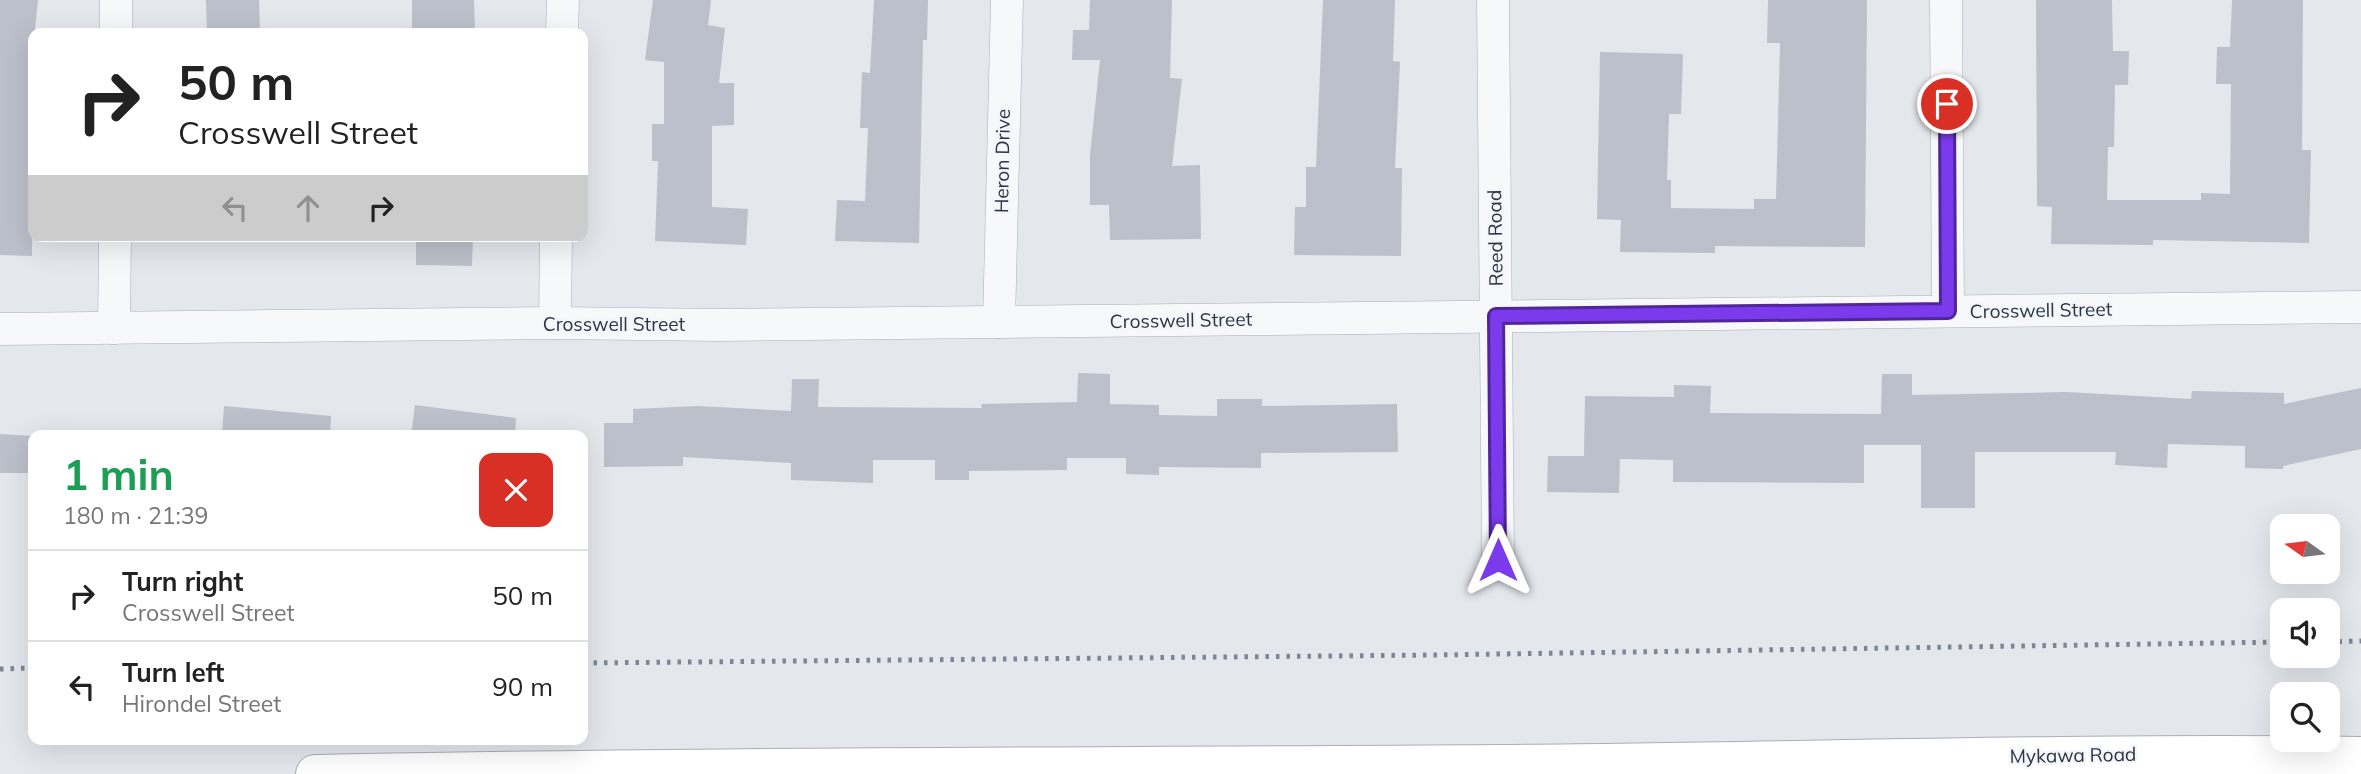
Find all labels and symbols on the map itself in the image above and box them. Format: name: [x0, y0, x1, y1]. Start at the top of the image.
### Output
pin: [1917, 74, 1977, 134]
street label: Heron Drive: [989, 109, 1015, 213]
street label: Reed Road: [1482, 190, 1508, 286]
street label: Crosswell Street: [1970, 297, 2113, 323]
street label: Crosswell Street: [1110, 307, 1253, 333]
street label: Crosswell Street: [543, 312, 686, 336]
north arrow: [2270, 514, 2340, 584]
position arrow: [1461, 523, 1535, 597]
street label: Mykawa Road: [2009, 742, 2137, 768]

